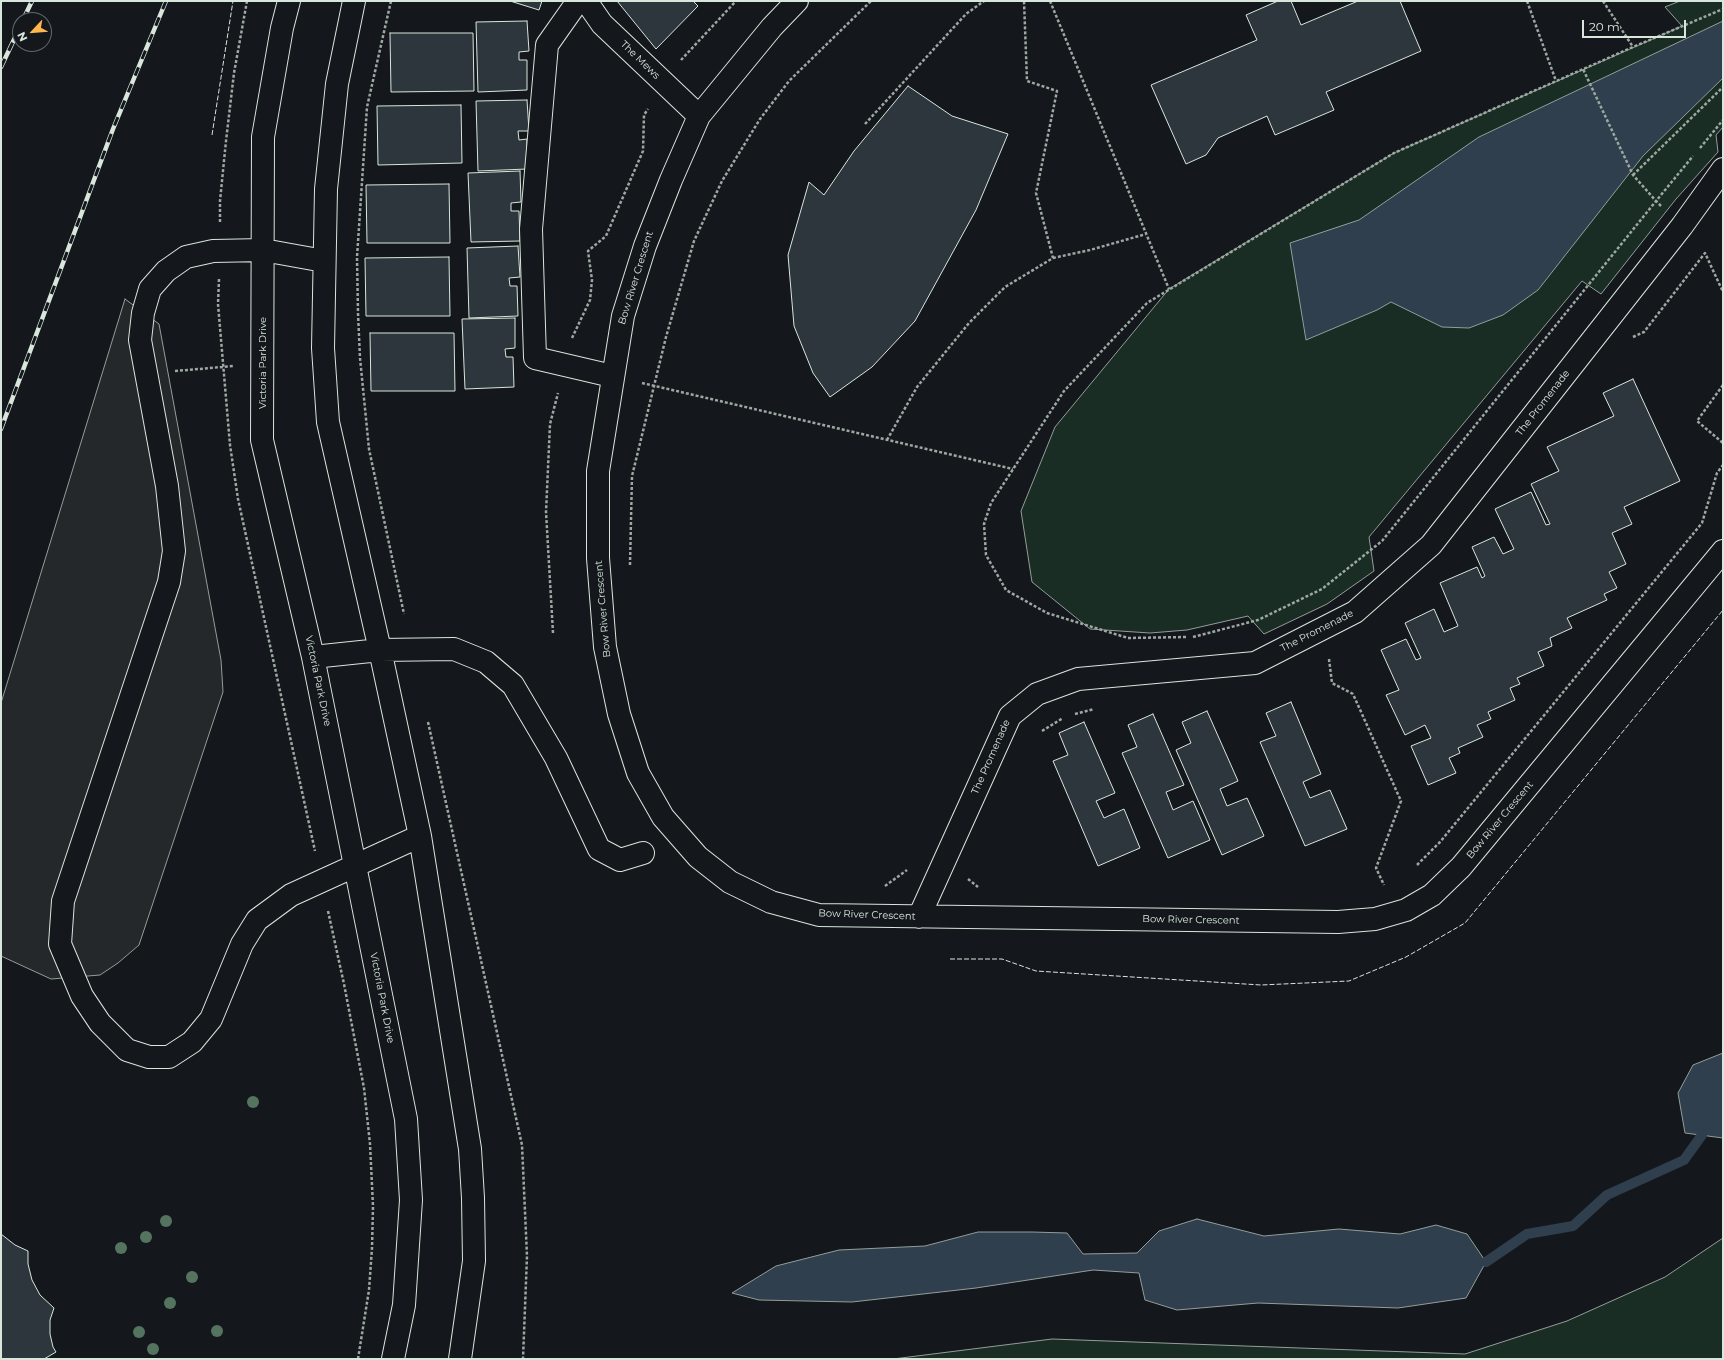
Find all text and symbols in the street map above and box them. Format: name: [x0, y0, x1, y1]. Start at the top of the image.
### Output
north arrow: [12, 12, 52, 52]
scale bar: [1584, 12, 1688, 38]
text: 20 m: [1589, 19, 1620, 34]
text: N: [14, 30, 30, 44]
street label: The Mews: [618, 38, 662, 82]
street label: Bow River Crescent: [616, 230, 656, 326]
street label: Victoria Park Drive: [257, 317, 269, 409]
street label: The Promenade: [1514, 368, 1572, 438]
street label: Bow River Crescent: [593, 560, 613, 658]
street label: The Promenade: [1278, 607, 1356, 655]
street label: Victoria Park Drive: [303, 635, 333, 727]
street label: The Promenade: [969, 718, 1013, 796]
street label: Bow River Crescent: [1464, 779, 1536, 861]
street label: Bow River Crescent: [818, 907, 916, 923]
street label: Bow River Crescent: [1142, 913, 1240, 927]
street label: Victoria Park Drive: [367, 952, 397, 1044]

